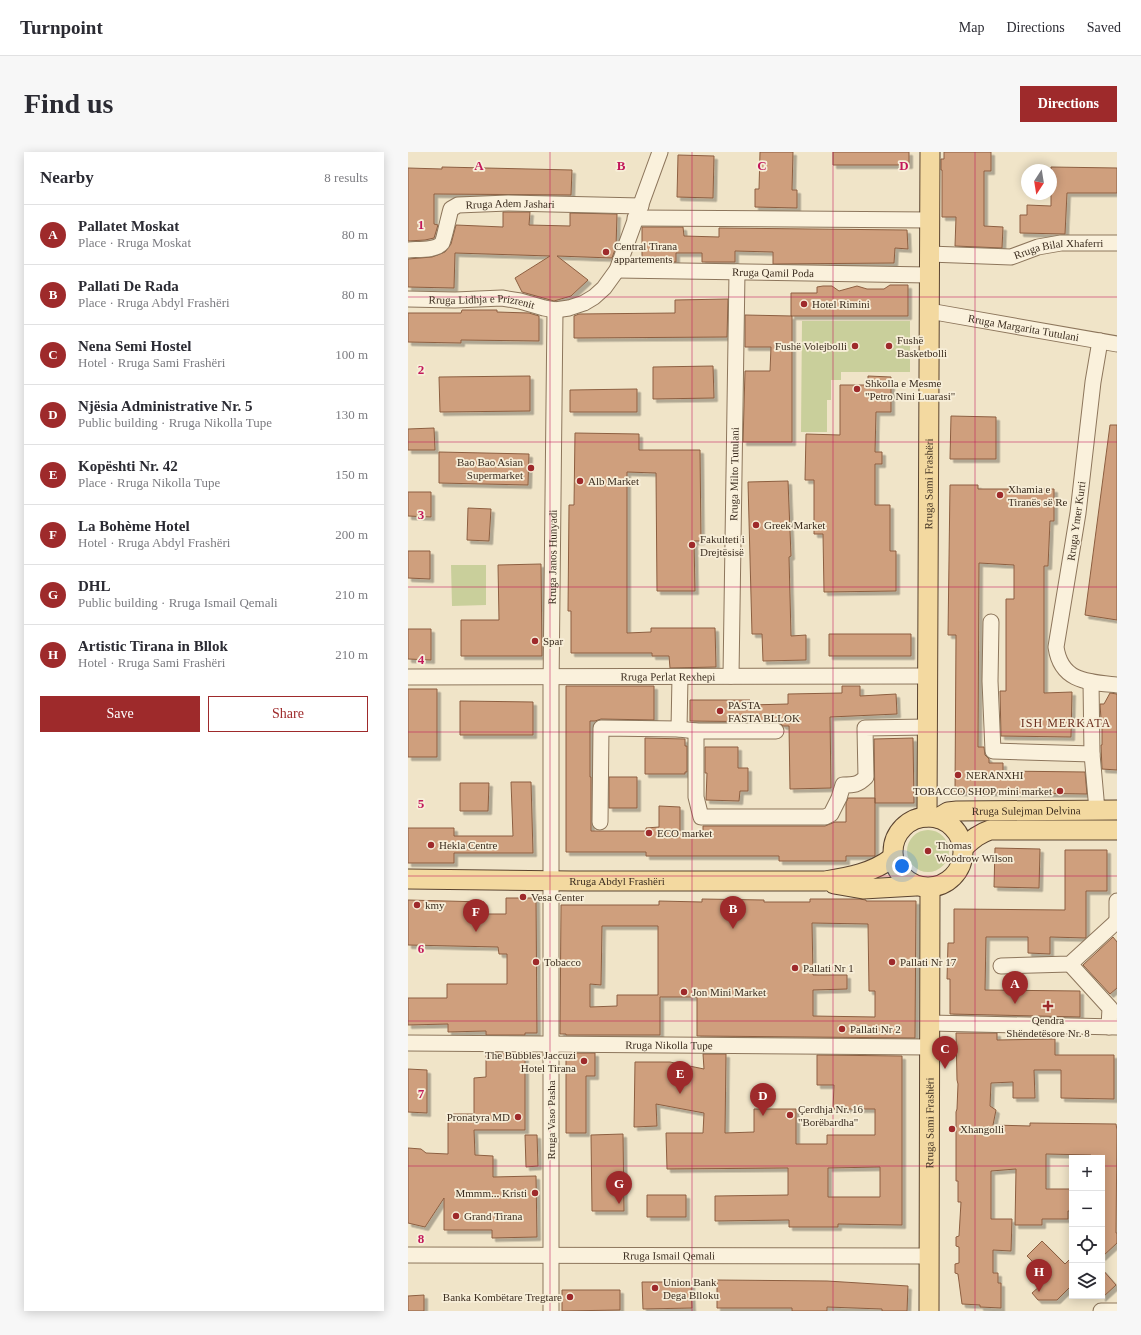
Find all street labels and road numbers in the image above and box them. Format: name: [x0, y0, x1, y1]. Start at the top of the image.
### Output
street label: Rruga Adem Jashari: [465, 197, 555, 211]
street label: Rruga Bilal Xhaferri: [1012, 237, 1103, 261]
street label: Rruga Qamil Poda: [732, 266, 814, 279]
street label: Rruga Lidhja e Prizrenit: [429, 292, 536, 311]
street label: Rruga Margarita Tutulani: [967, 312, 1080, 343]
street label: Rruga Milto Tutulani: [727, 427, 741, 521]
street label: Rruga Sami Frashëri: [922, 438, 935, 530]
street label: Rruga Ymer Kurti: [1064, 480, 1088, 562]
street label: Rruga Janos Hunyadi: [546, 510, 559, 604]
street label: Rruga Perlat Rexhepi: [621, 670, 715, 683]
street label: Rruga Sulejman Delvina: [972, 804, 1081, 817]
street label: Rruga Abdyl Frashëri: [569, 875, 665, 887]
street label: Rruga Nikolla Tupe: [625, 1039, 713, 1051]
street label: Rruga Sami Frashëri: [923, 1077, 936, 1169]
street label: Rruga Vaso Pasha: [545, 1080, 557, 1160]
street label: Rruga Ismail Qemali: [623, 1249, 715, 1262]

